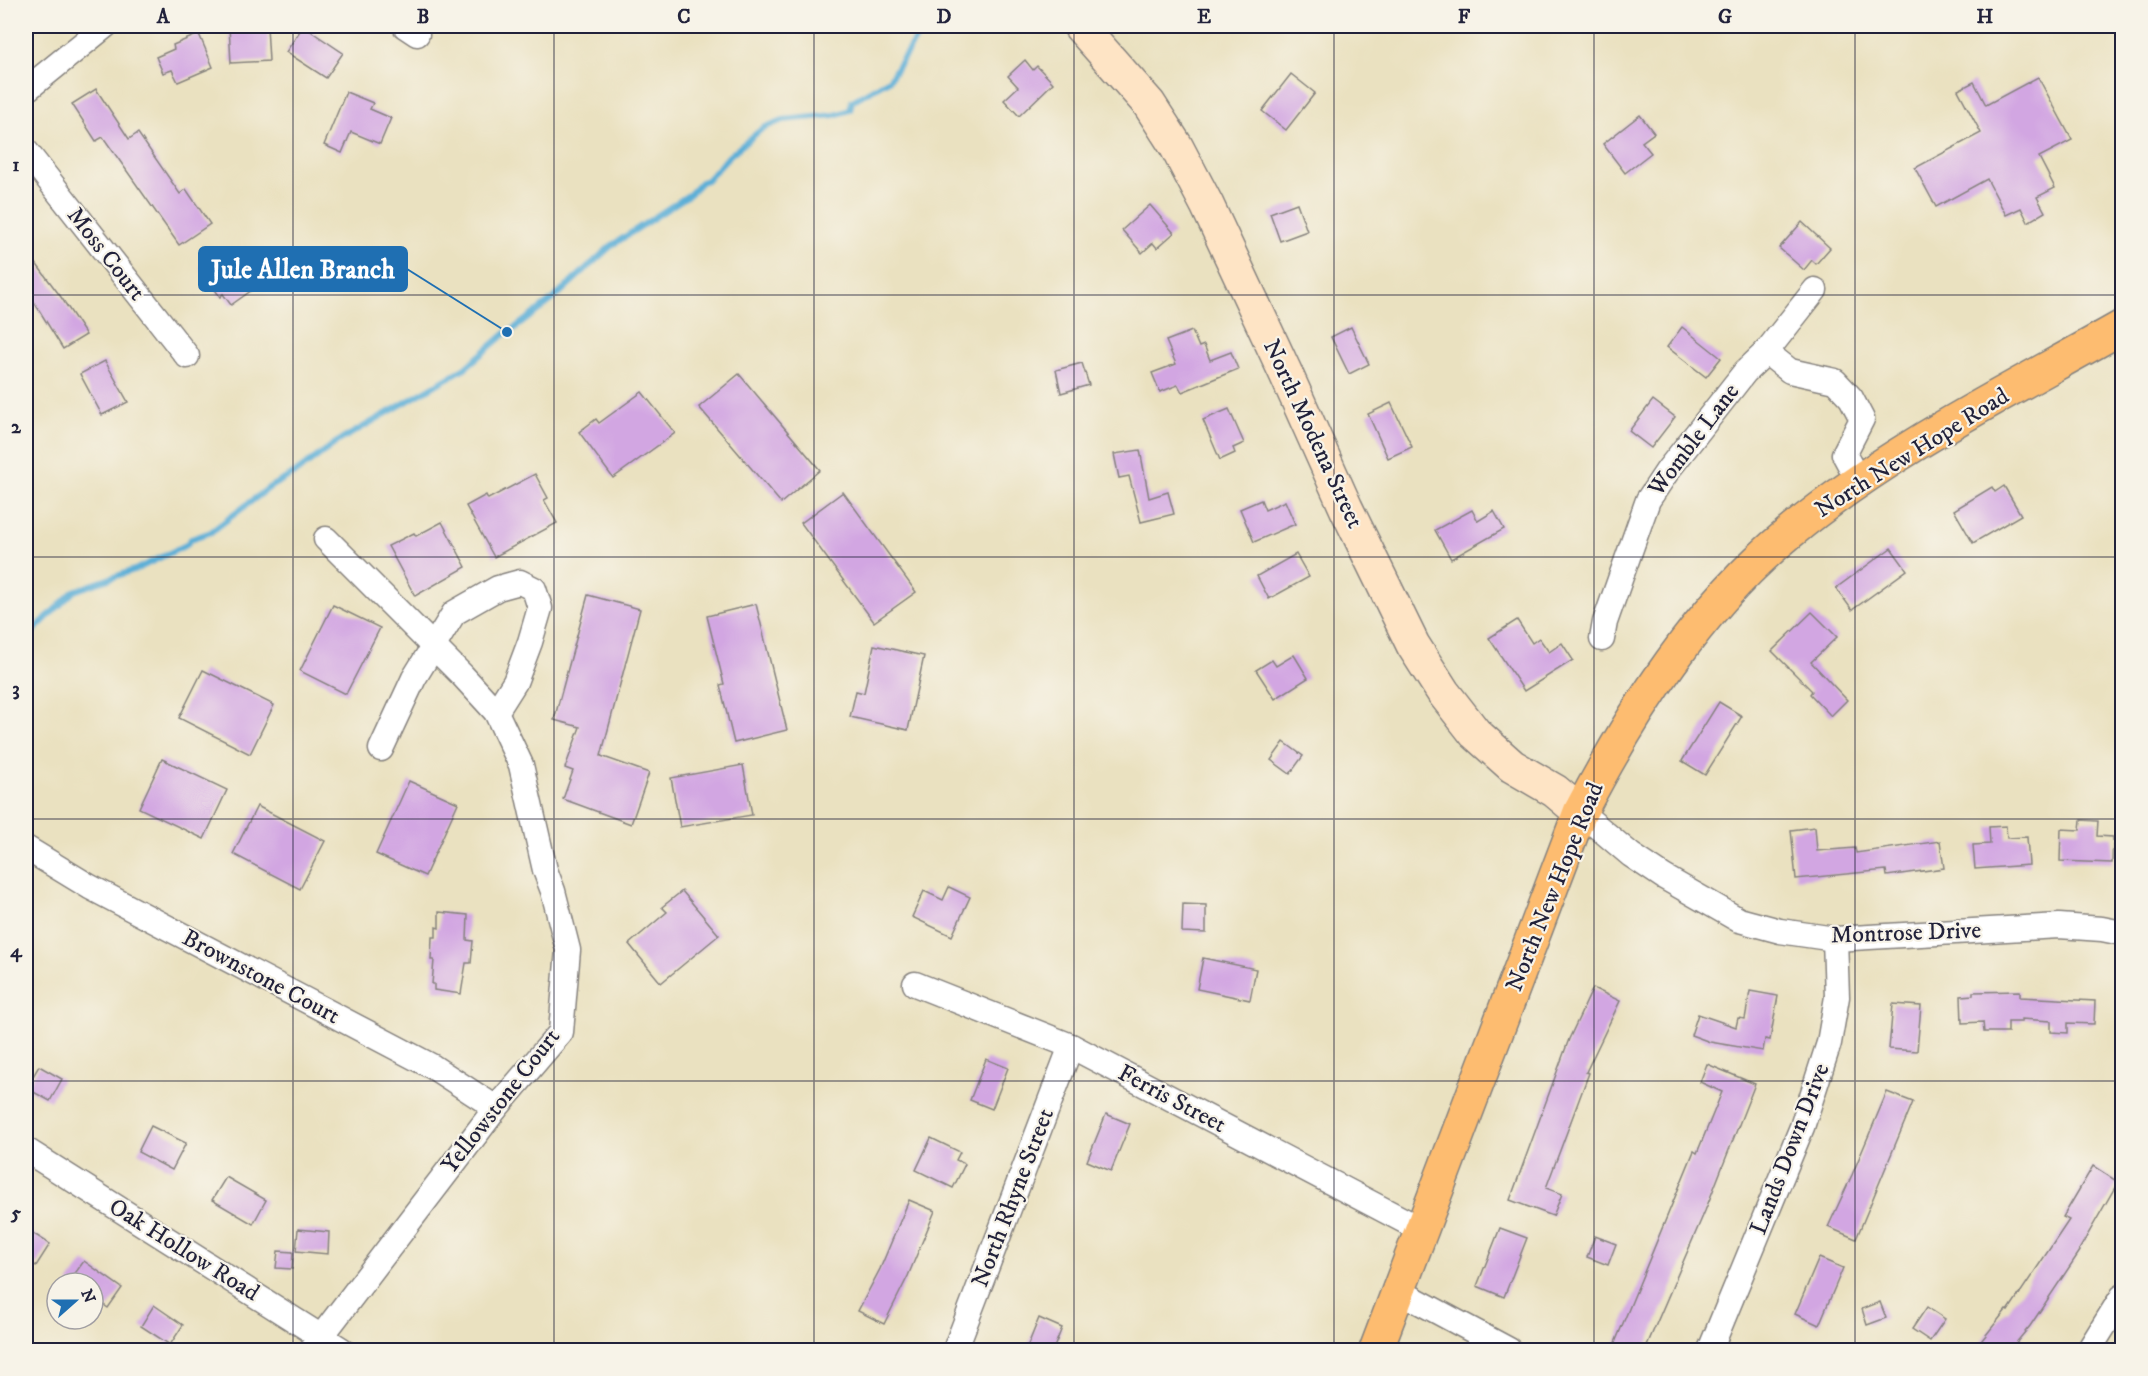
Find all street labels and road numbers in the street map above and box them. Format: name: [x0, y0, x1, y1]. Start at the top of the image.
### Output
street label: Moss Court: [60, 201, 152, 307]
street label: North Modena Street: [1256, 335, 1370, 533]
street label: Womble Lane: [1641, 378, 1746, 503]
street label: North New Hope Road: [1809, 381, 2015, 525]
street label: North New Hope Road: [1499, 778, 1611, 996]
street label: Montrose Drive: [1830, 915, 1982, 951]
street label: Brownstone Court: [177, 923, 345, 1031]
street label: Yellowstone Court: [435, 1022, 567, 1179]
street label: Ferris Street: [1113, 1058, 1231, 1140]
street label: Lands Down Drive: [1744, 1059, 1836, 1239]
street label: North Rhyne Street: [965, 1104, 1061, 1292]
street label: Oak Hollow Road: [103, 1192, 265, 1308]

